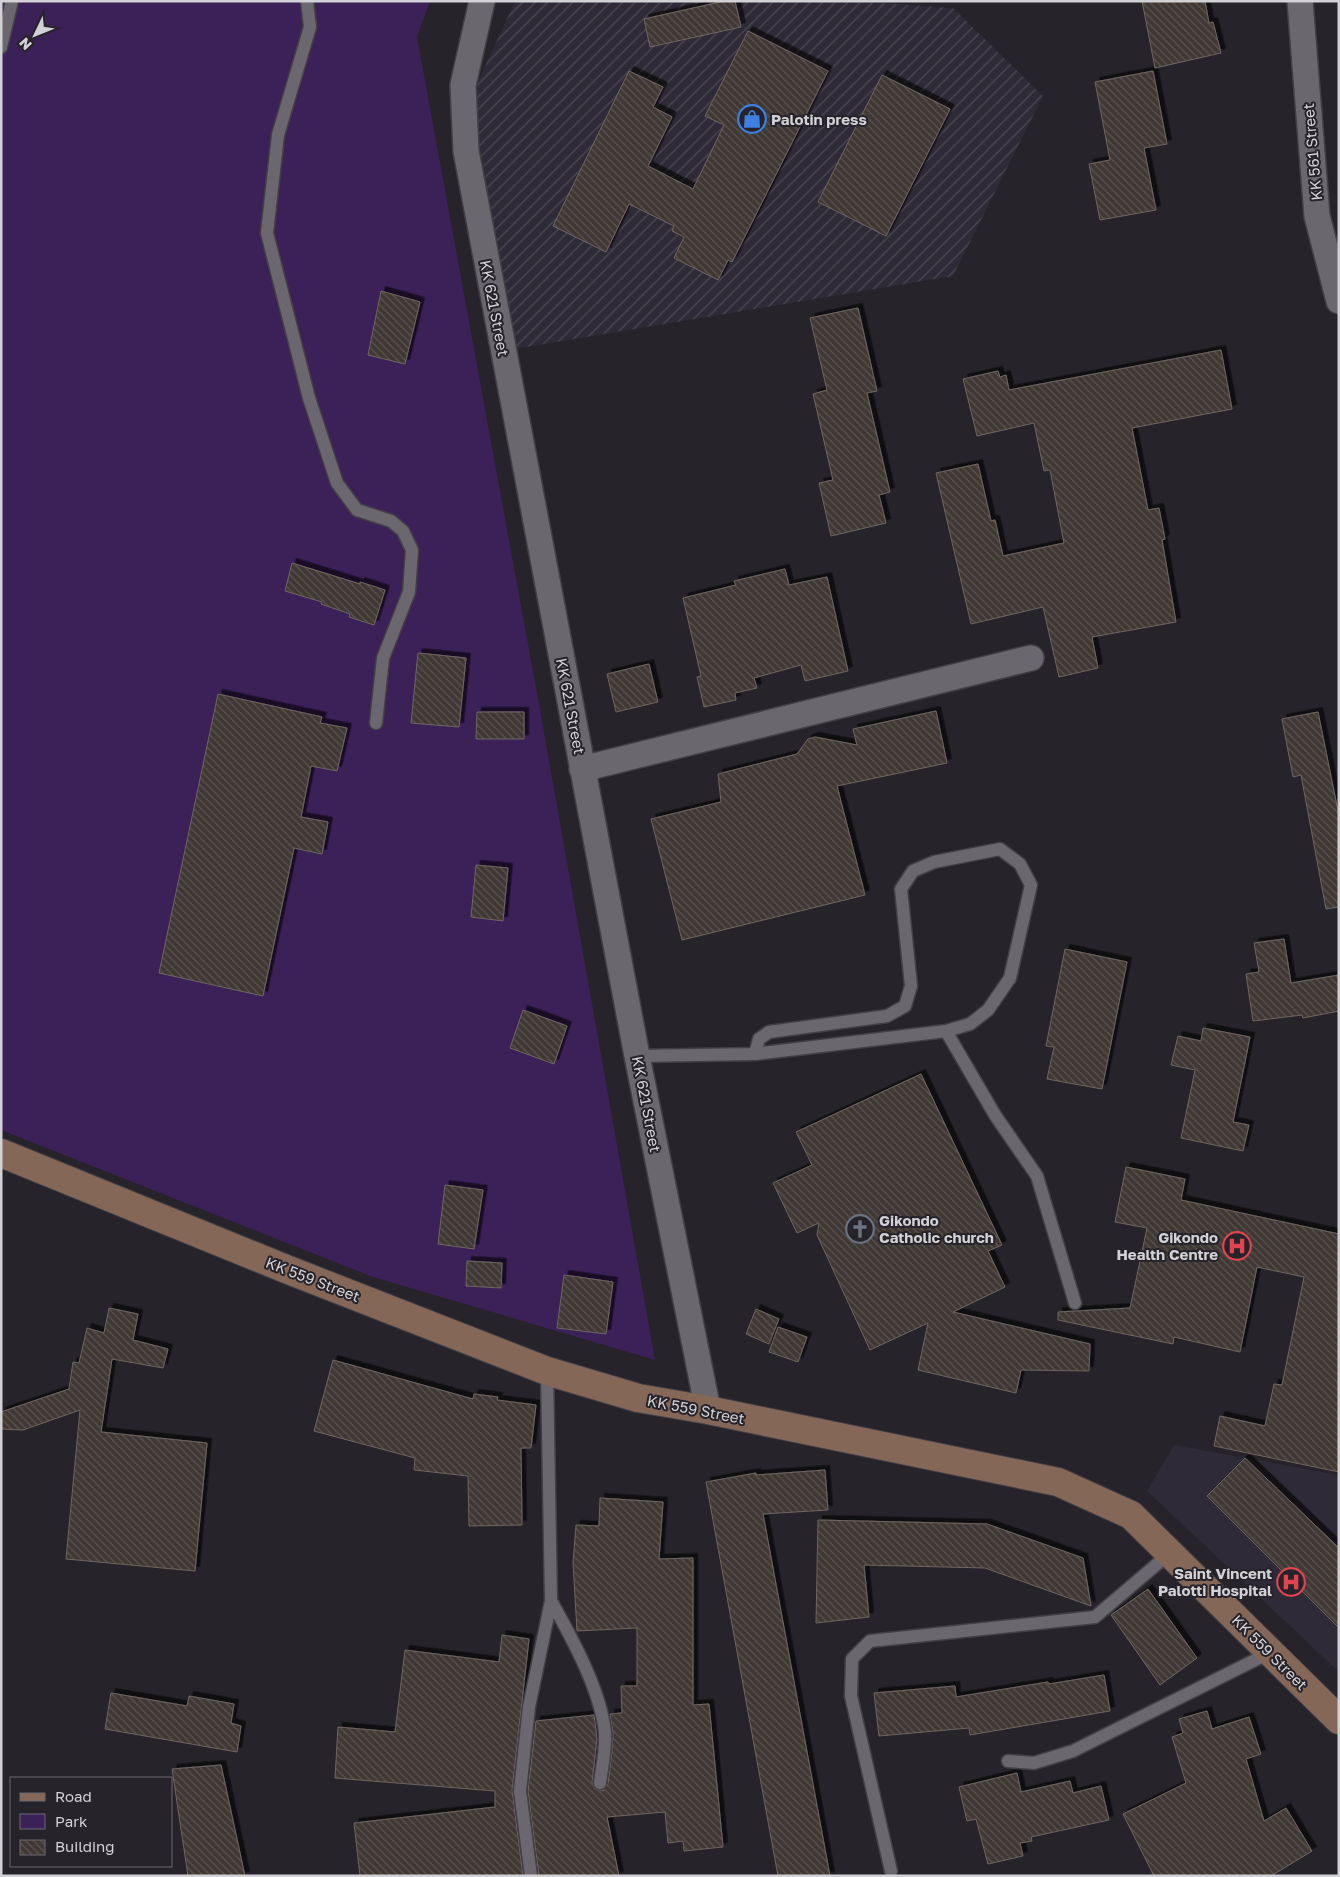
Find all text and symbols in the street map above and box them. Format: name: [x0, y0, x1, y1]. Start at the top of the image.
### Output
north arrow: [10, 10, 60, 60]
text: N: [15, 35, 35, 54]
street label: KK 561 Street: [1299, 103, 1325, 201]
shop icon: Palotin press: [737, 104, 767, 134]
place label: Palotin press: [771, 110, 867, 128]
street label: KK 621 Street: [477, 258, 513, 358]
street label: KK 621 Street: [553, 656, 589, 756]
street label: KK 621 Street: [629, 1054, 665, 1154]
place label: Gikondo Catholic church: [879, 1211, 994, 1246]
church icon: Gikondo Catholic church: [845, 1214, 875, 1244]
place label: Gikondo Health Centre: [1116, 1228, 1218, 1263]
hospital icon: Gikondo Health Centre: [1222, 1231, 1252, 1261]
street label: KK 559 Street: [264, 1253, 362, 1305]
street label: KK 559 Street: [646, 1391, 746, 1427]
place label: Saint Vincent Palotti Hospital: [1158, 1564, 1272, 1599]
hospital icon: Saint Vincent Palotti Hospital: [1276, 1567, 1306, 1597]
street label: KK 559 Street: [1229, 1611, 1311, 1693]
legend: [10, 1777, 172, 1867]
text: Road: [55, 1787, 92, 1805]
text: Park: [55, 1812, 88, 1830]
text: Building: [55, 1837, 115, 1855]

